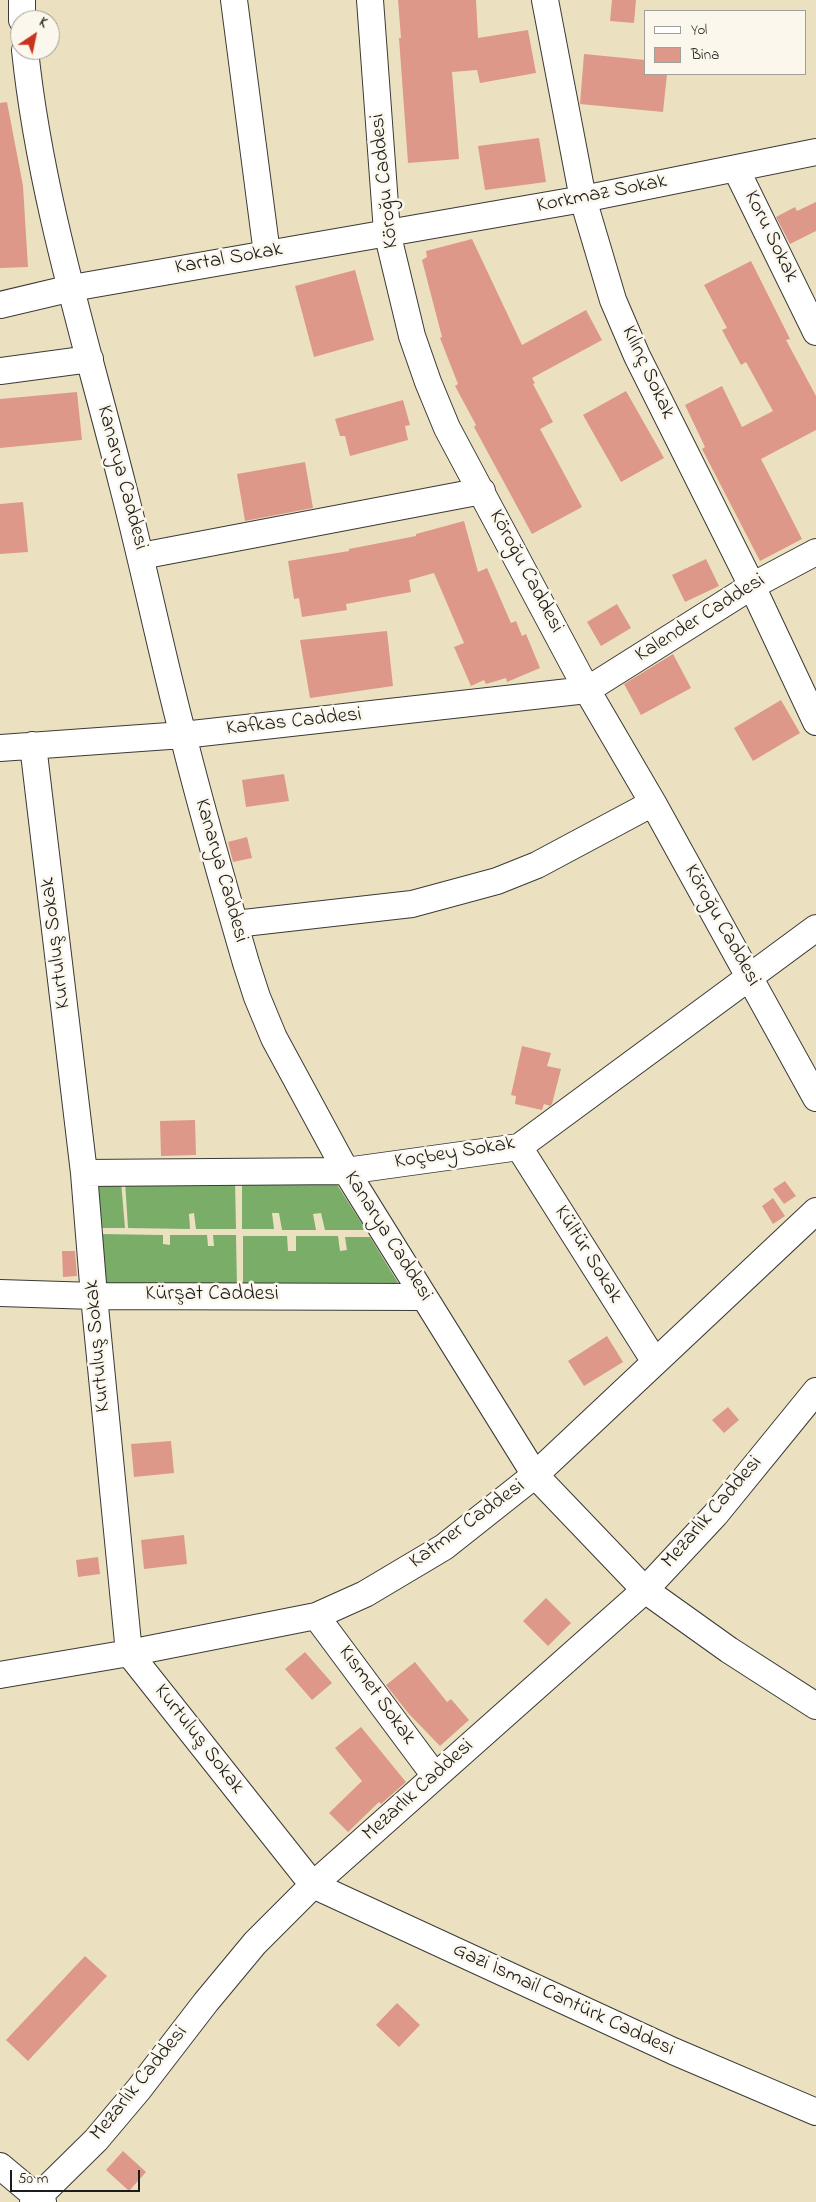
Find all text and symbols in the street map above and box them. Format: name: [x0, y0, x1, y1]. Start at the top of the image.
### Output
north arrow: [10, 10, 60, 60]
legend: [644, 10, 806, 75]
text: K: [34, 12, 52, 34]
text: Yol: [691, 19, 707, 41]
text: Bina: [691, 44, 719, 66]
street label: Köroğu Caddesi: [366, 112, 406, 250]
street label: Korkmaz Sokak: [535, 170, 669, 220]
street label: Koru Sokak: [737, 187, 803, 287]
street label: Kartal Sokak: [173, 238, 285, 282]
street label: Kılınç Sokak: [615, 322, 679, 424]
street label: Kanarya Caddesi: [90, 403, 152, 553]
street label: Köroğu Caddesi: [482, 506, 568, 638]
street label: Kalender Caddesi: [632, 569, 770, 669]
street label: Kafkas Caddesi: [225, 703, 363, 743]
street label: Kanarya Caddesi: [187, 796, 253, 946]
street label: Köroğu Caddesi: [677, 861, 765, 991]
street label: Kurtuluş Sokak: [36, 876, 78, 1010]
street label: Koçbey Sokak: [393, 1132, 517, 1176]
street label: Kanarya Caddesi: [337, 1167, 437, 1307]
street label: Kültür Sokak: [547, 1202, 627, 1308]
street label: Kurtuluş Sokak: [81, 1279, 117, 1413]
street label: Kürşat Caddesi: [145, 1283, 279, 1309]
street label: Mezarlık Caddesi: [657, 1452, 769, 1574]
street label: Katmer Caddesi: [405, 1475, 531, 1575]
street label: Kısmet Sokak: [332, 1642, 420, 1750]
street label: Kurtuluş Sokak: [147, 1680, 249, 1800]
street label: Mezarlık Caddesi: [358, 1734, 480, 1848]
street label: Gazi İsmail Cantürk Caddesi: [448, 1939, 678, 2063]
street label: Mezarlık Caddesi: [86, 2021, 194, 2147]
scale bar: [12, 2160, 142, 2192]
text: 50 m: [18, 2168, 48, 2190]

